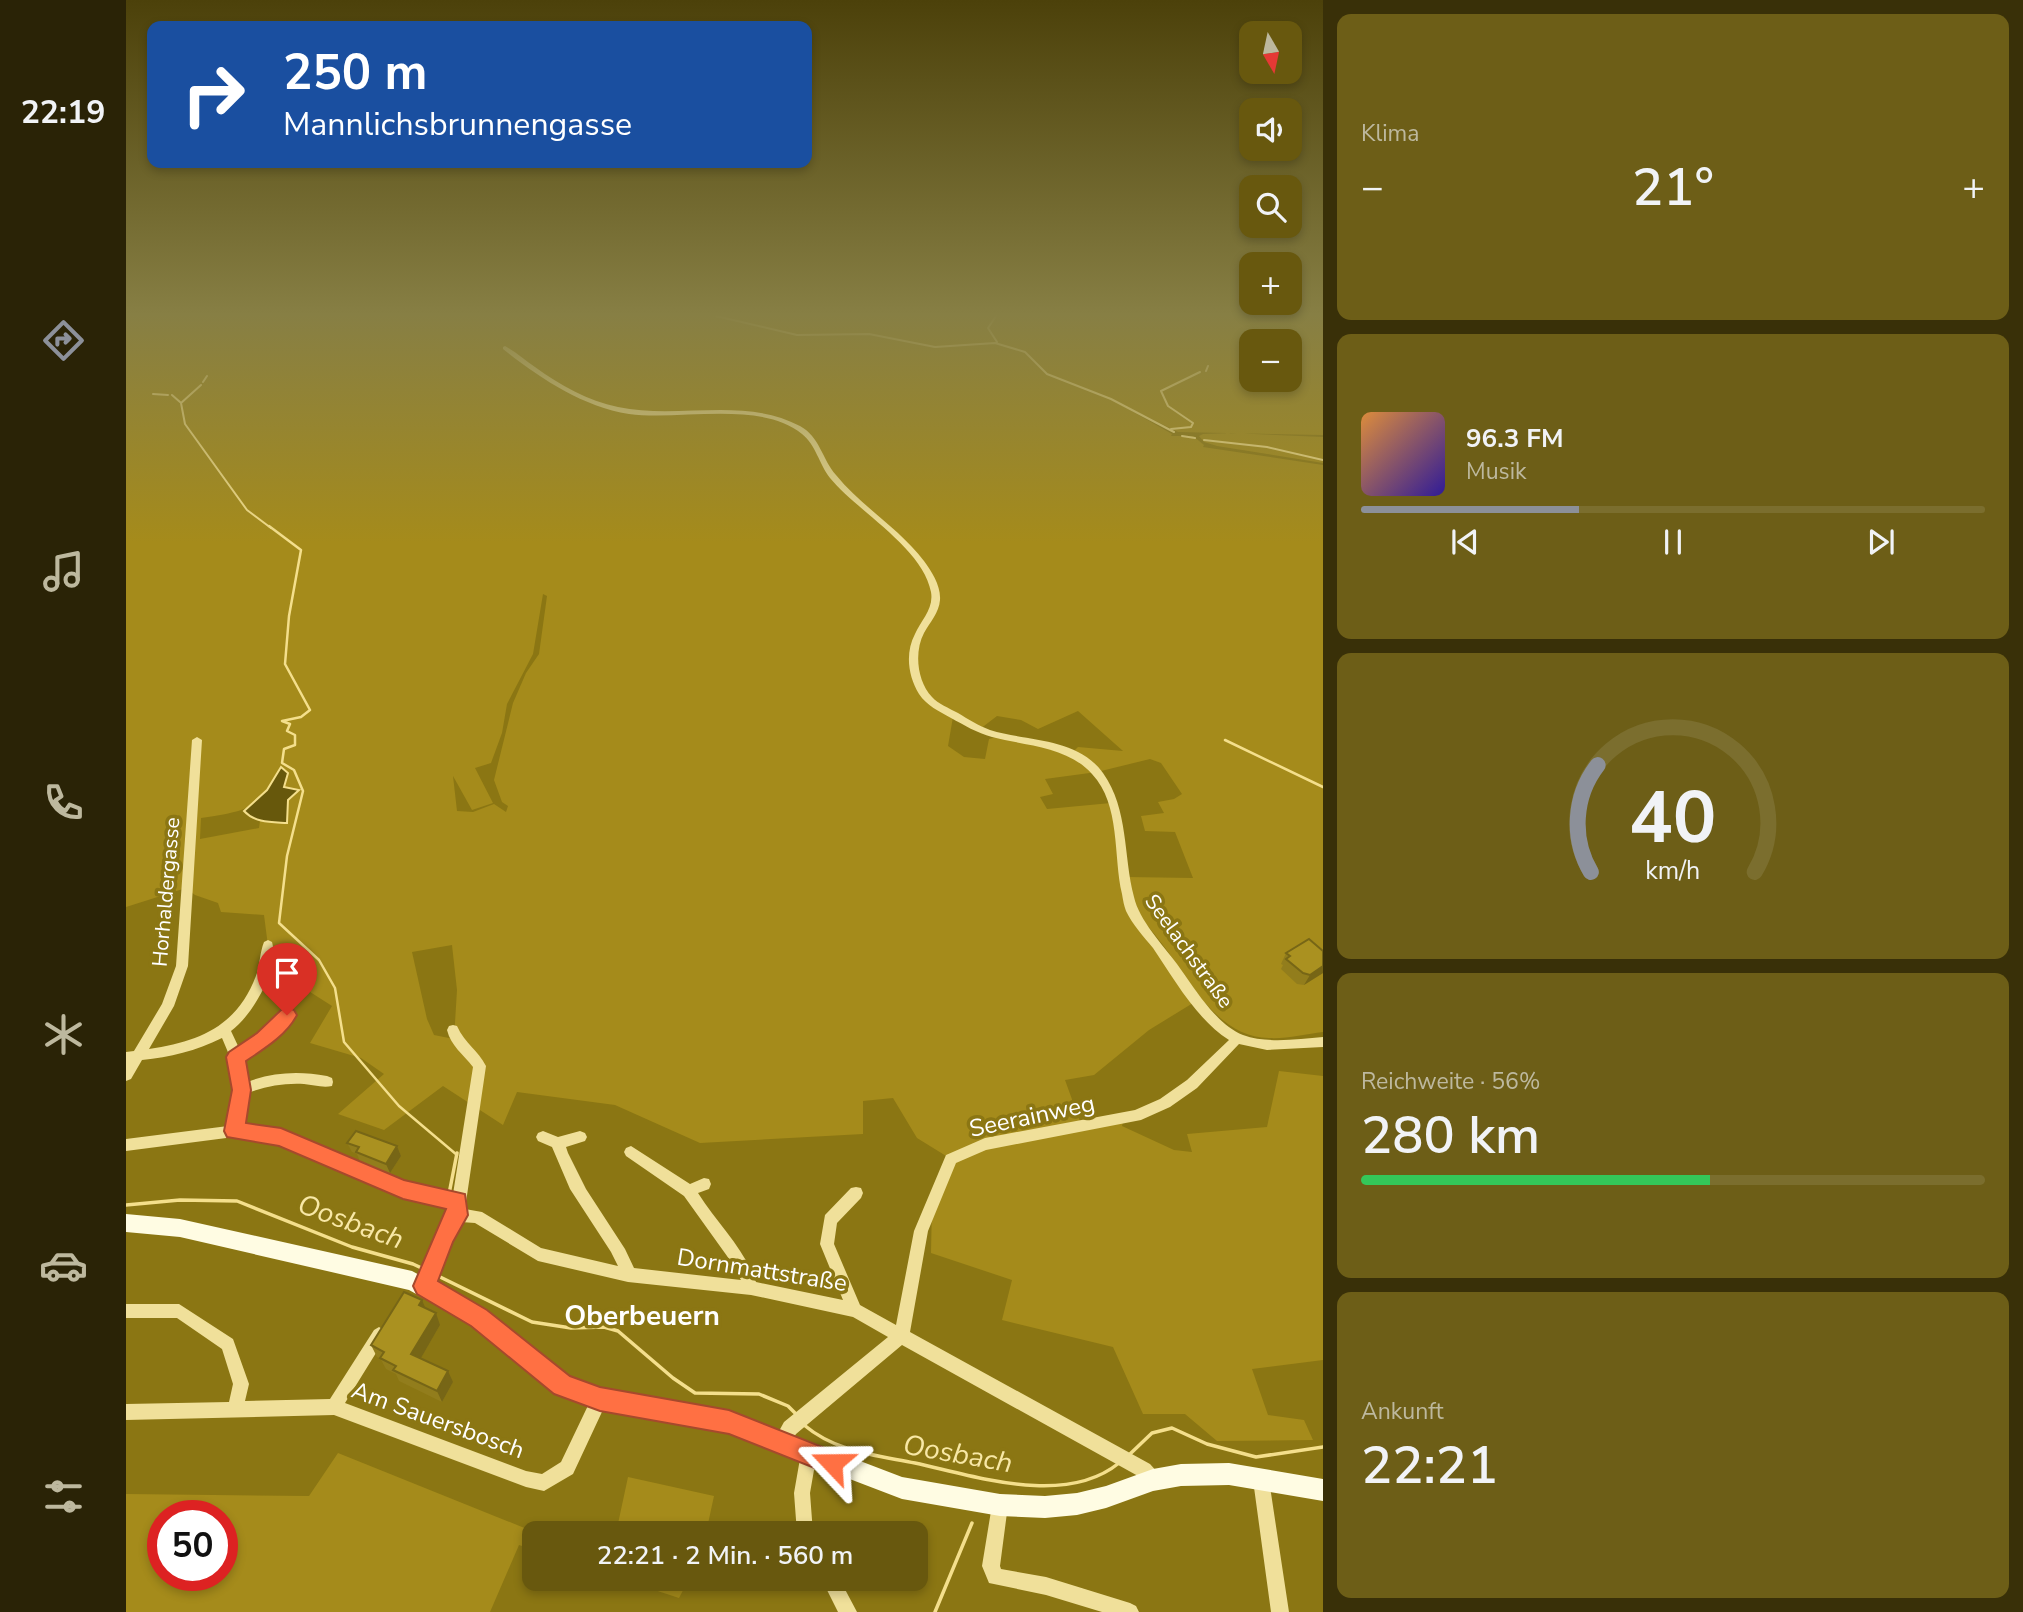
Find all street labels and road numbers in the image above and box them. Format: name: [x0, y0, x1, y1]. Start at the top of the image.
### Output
street label: Horhaldergasse: [146, 816, 186, 968]
street label: Seelachstraße: [1138, 888, 1240, 1014]
street label: Seerainweg: [966, 1087, 1098, 1145]
street label: Dornmattstraße: [675, 1241, 849, 1299]
street label: Am Sauersbosch: [347, 1374, 529, 1466]

